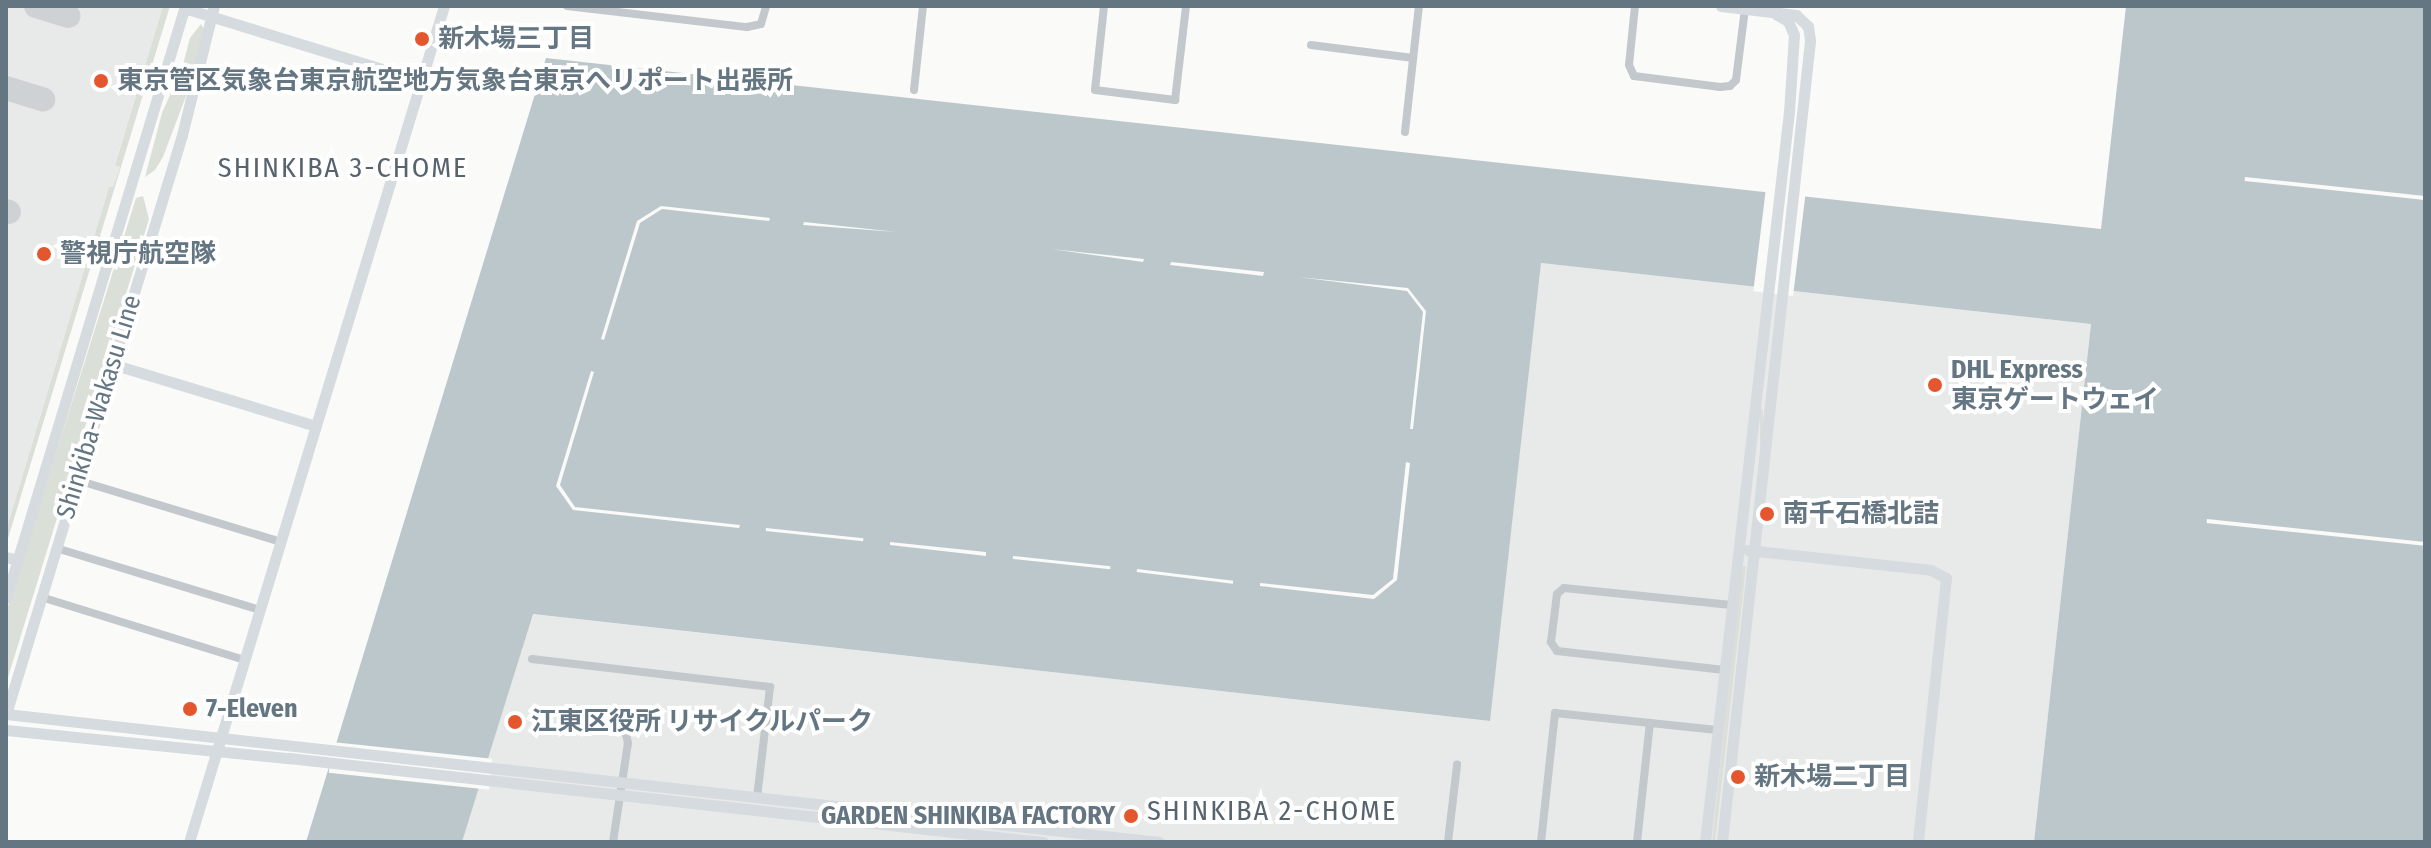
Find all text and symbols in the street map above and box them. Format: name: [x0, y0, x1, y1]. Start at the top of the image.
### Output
place label: 新木場三丁目: [438, 23, 594, 55]
marker: 新木場三丁目: [413, 30, 431, 48]
place label: 東京管区気象台東京航空地方気象台東京へリポート出張所: [117, 65, 793, 97]
marker: 東京管区気象台東京航空地方気象台東京へリポート出張所: [92, 72, 110, 90]
district label: SHINKIBA 3-CHOME: [218, 151, 468, 185]
place label: 警視庁航空隊: [60, 238, 216, 270]
marker: 警視庁航空隊: [35, 245, 53, 263]
street label: Shinkiba-Wakasu Line: [50, 291, 148, 523]
place label: DHL Express 東京ゲートウェイ: [1951, 354, 2159, 416]
marker: DHL Express 東京ゲートウェイ: [1926, 376, 1944, 394]
place label: 南千石橋北詰: [1783, 498, 1939, 530]
marker: 南千石橋北詰: [1758, 505, 1776, 523]
place label: 7-Eleven: [206, 693, 298, 725]
marker: 7-Eleven: [181, 700, 199, 718]
place label: 江東区役所 リサイクルパーク: [531, 706, 874, 738]
marker: 江東区役所 リサイクルパーク: [506, 713, 524, 731]
place label: 新木場二丁目: [1754, 761, 1910, 793]
marker: 新木場二丁目: [1729, 768, 1747, 786]
district label: SHINKIBA 2-CHOME: [1147, 794, 1397, 828]
place label: GARDEN SHINKIBA FACTORY: [821, 800, 1115, 832]
marker: GARDEN SHINKIBA FACTORY: [1122, 807, 1140, 825]

